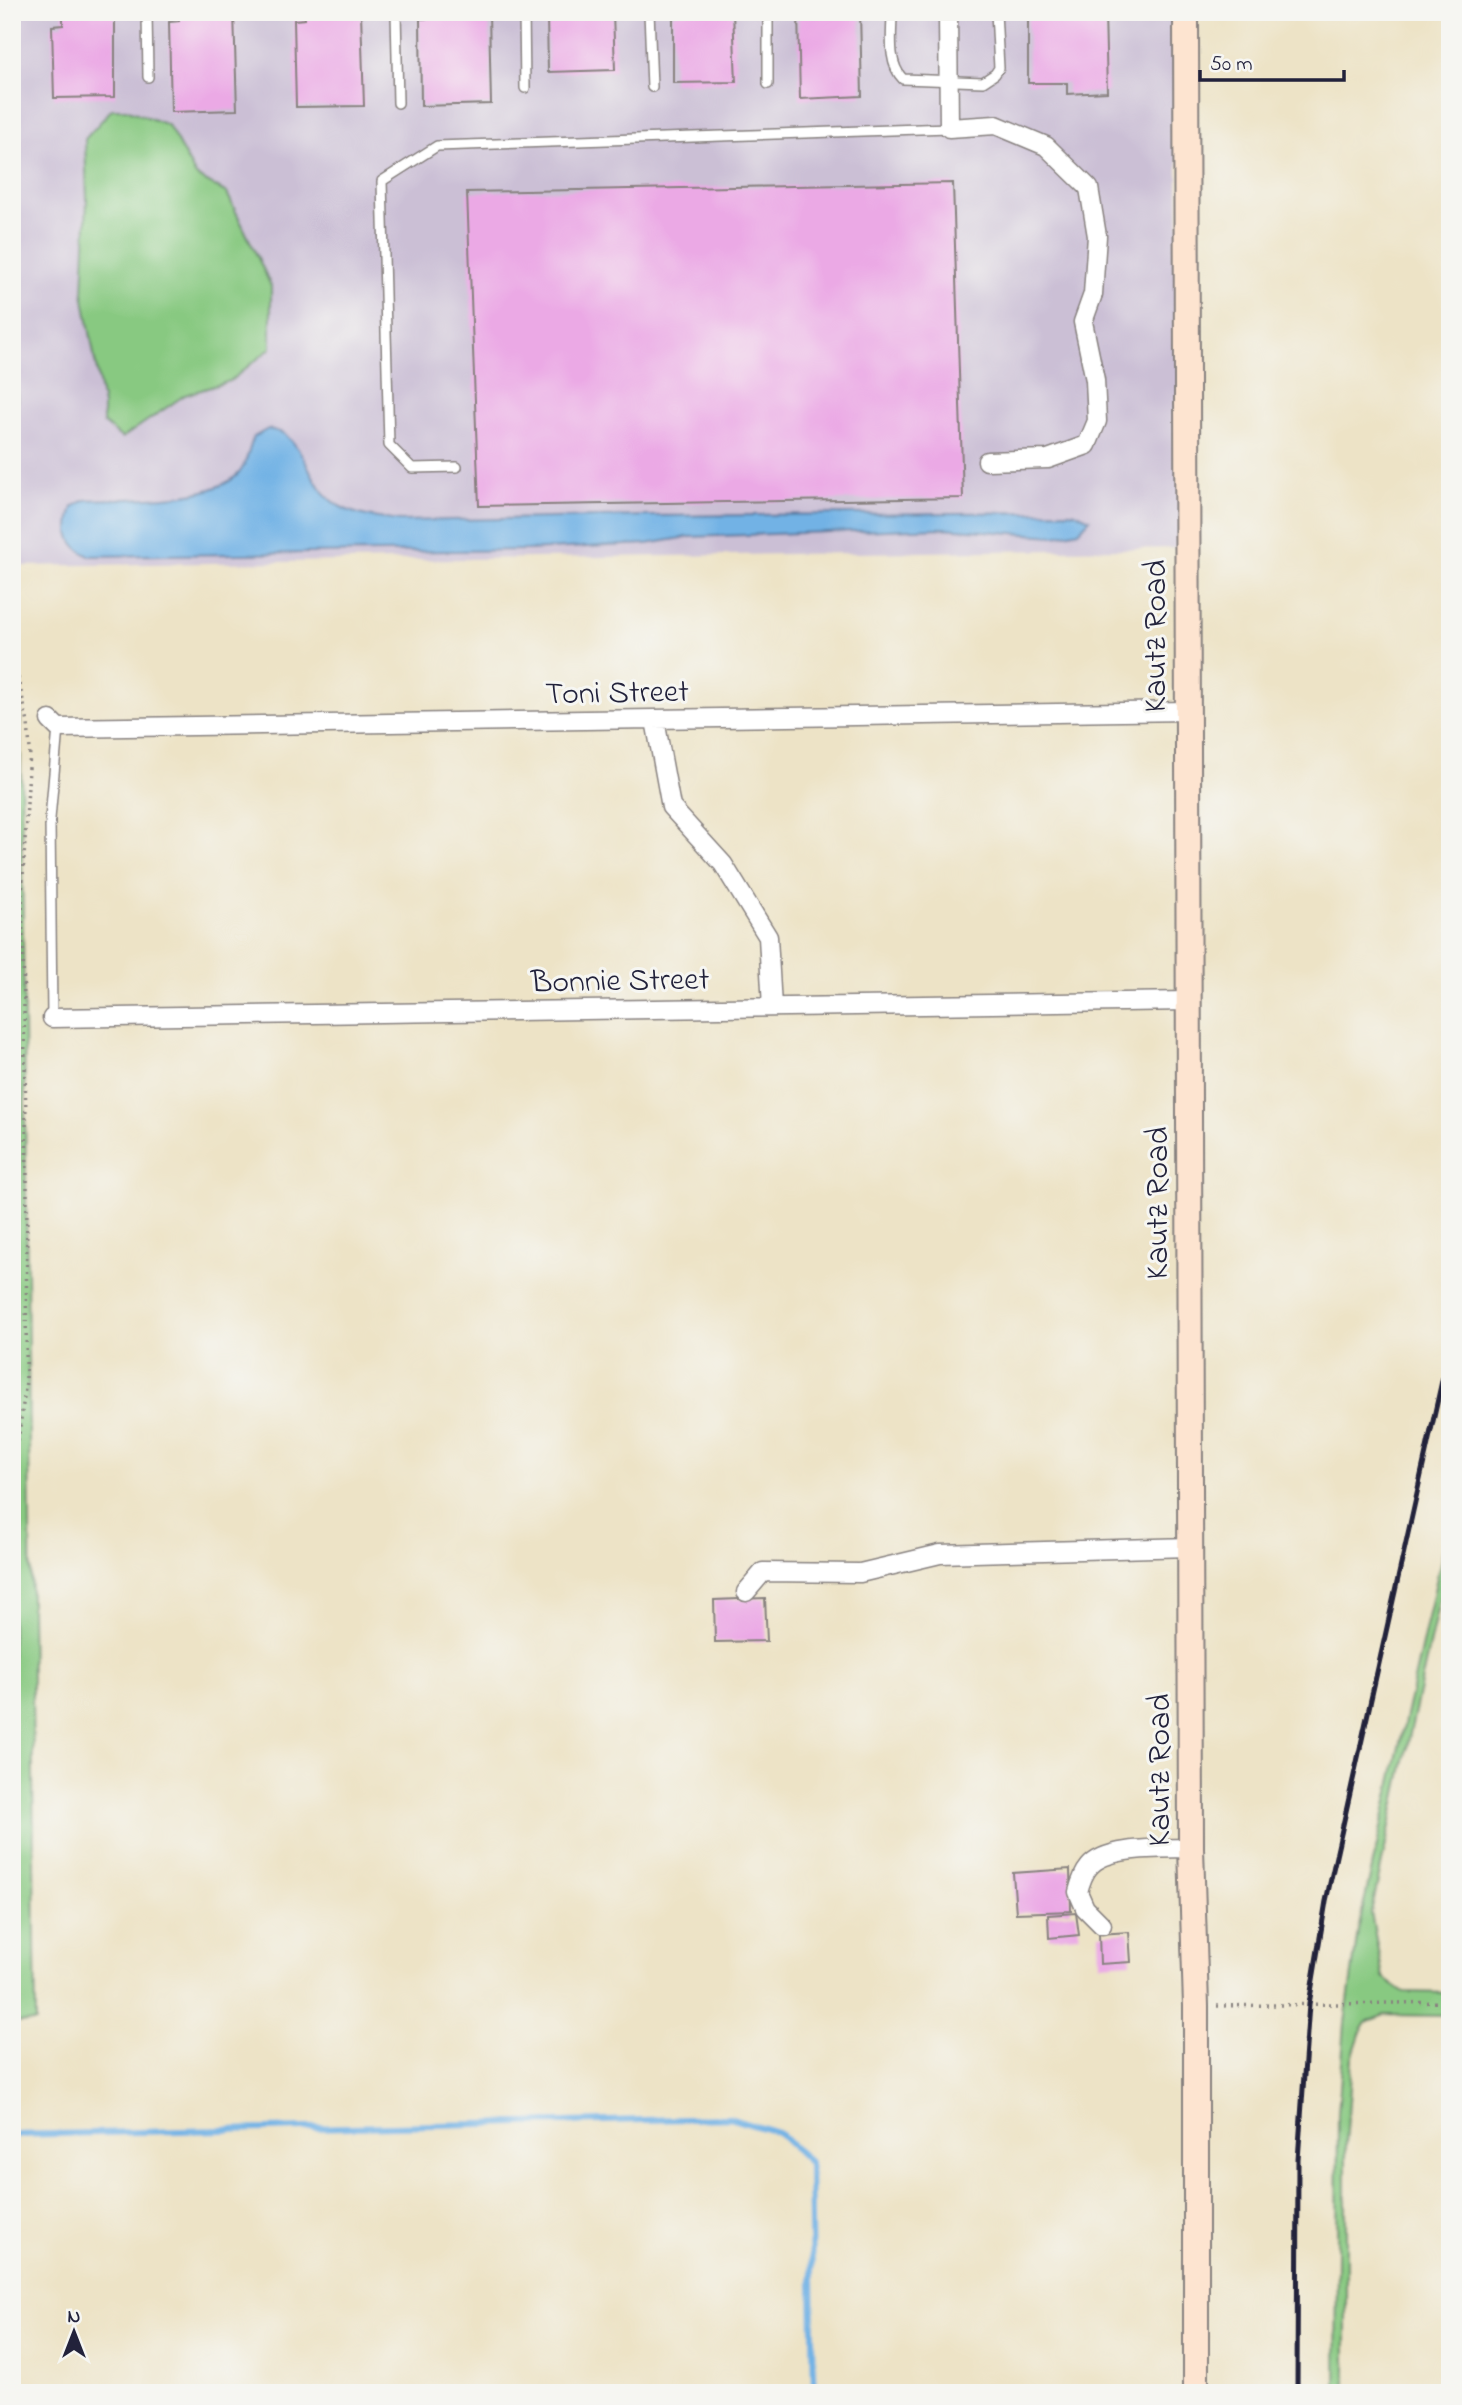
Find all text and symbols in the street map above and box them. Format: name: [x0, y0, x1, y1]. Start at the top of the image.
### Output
scale bar: [1200, 38, 1343, 82]
text: 50 m: [1210, 50, 1253, 80]
street label: Kautz Road: [1134, 560, 1181, 712]
street label: Toni Street: [545, 670, 690, 719]
street label: Bonnie Street: [529, 957, 710, 1008]
street label: Kautz Road: [1136, 1127, 1183, 1279]
street label: Kautz Road: [1138, 1694, 1185, 1846]
north arrow: [38, 2296, 108, 2366]
text: N: [68, 2304, 81, 2331]

